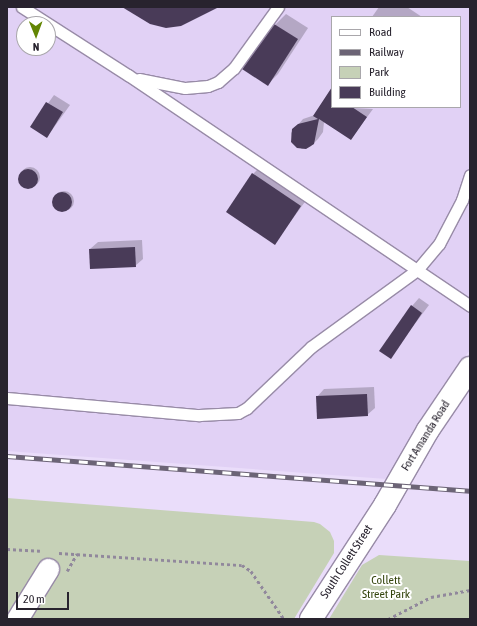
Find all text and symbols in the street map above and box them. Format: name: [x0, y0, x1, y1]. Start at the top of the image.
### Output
north arrow: [16, 16, 56, 56]
legend: [331, 16, 461, 108]
text: Road: [369, 25, 392, 39]
text: N: [33, 41, 40, 53]
text: Railway: [369, 45, 404, 59]
text: Park: [369, 65, 389, 79]
text: Building: [369, 85, 406, 99]
street label: Fort Amanda Road: [399, 398, 453, 474]
street label: South Collett Street: [318, 522, 376, 602]
park label: Collett Street Park: [362, 574, 410, 602]
scale bar: [18, 584, 71, 610]
text: 20 m: [23, 592, 45, 606]

